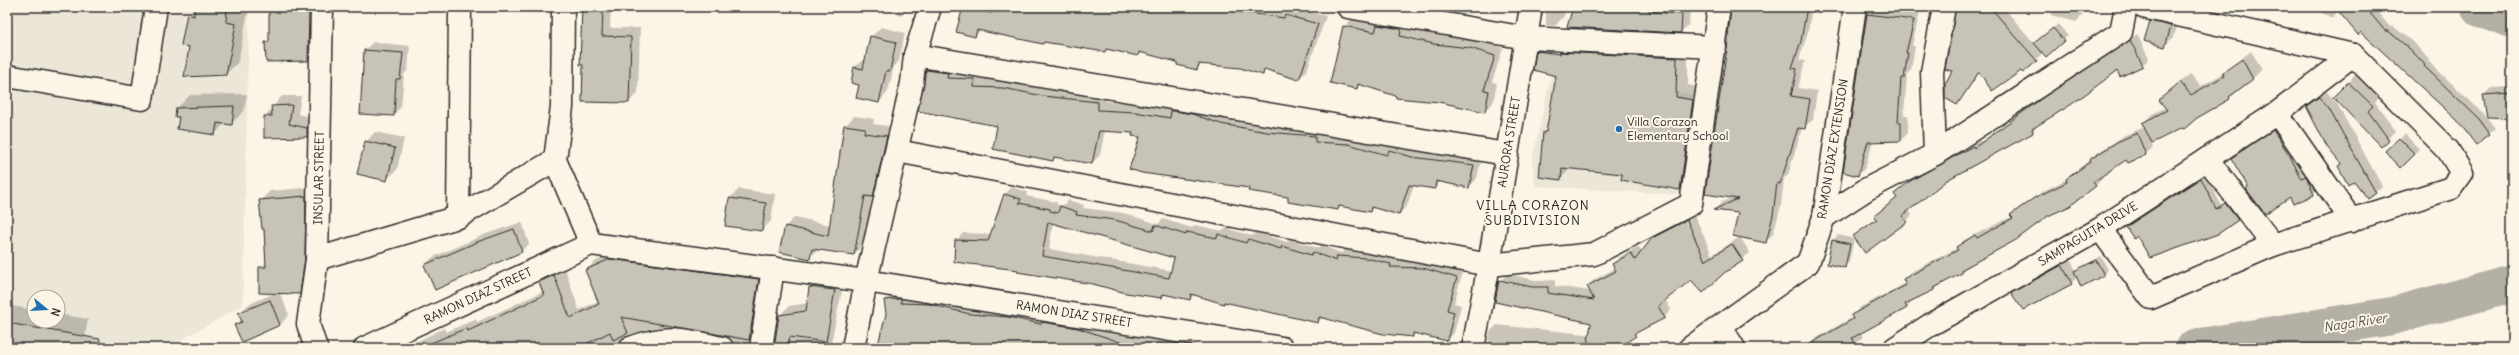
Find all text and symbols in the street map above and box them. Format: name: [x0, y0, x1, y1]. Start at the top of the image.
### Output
street label: RAMON DIAZ EXTENSION: [1814, 78, 1851, 220]
street label: AURORA STREET: [1494, 95, 1523, 188]
place label: Villa Corazon Elementary School: [1627, 114, 1728, 143]
marker: Villa Corazon Elementary School: [1614, 124, 1624, 134]
street label: INSULAR STREET: [310, 131, 327, 225]
district label: VILLA CORAZON SUBDIVISION: [1476, 197, 1590, 229]
street label: SAMPAGUITA DRIVE: [2035, 198, 2140, 269]
street label: RAMON DIAZ STREET: [421, 264, 534, 327]
north arrow: [26, 289, 66, 329]
street label: RAMON DIAZ STREET: [1015, 297, 1133, 330]
text: N: [48, 306, 63, 318]
water label: Naga River: [2322, 309, 2390, 336]

